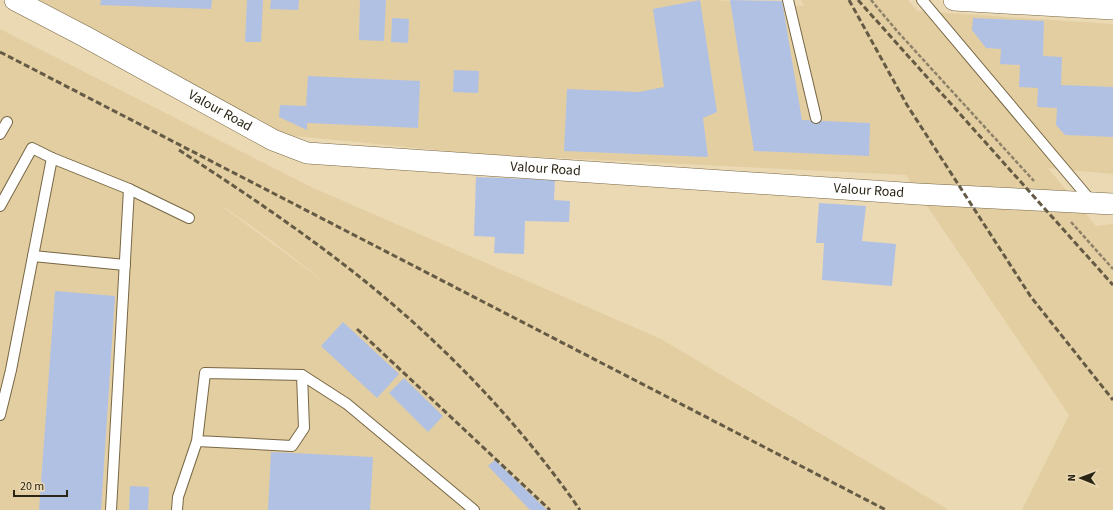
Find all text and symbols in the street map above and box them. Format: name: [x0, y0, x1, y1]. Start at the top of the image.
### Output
street label: Valour Road: [184, 85, 256, 137]
street label: Valour Road: [510, 157, 581, 181]
street label: Valour Road: [833, 178, 905, 203]
north arrow: [1061, 458, 1101, 498]
scale bar: [14, 472, 67, 498]
text: N: [1064, 474, 1079, 482]
text: 20 m: [20, 478, 44, 495]

